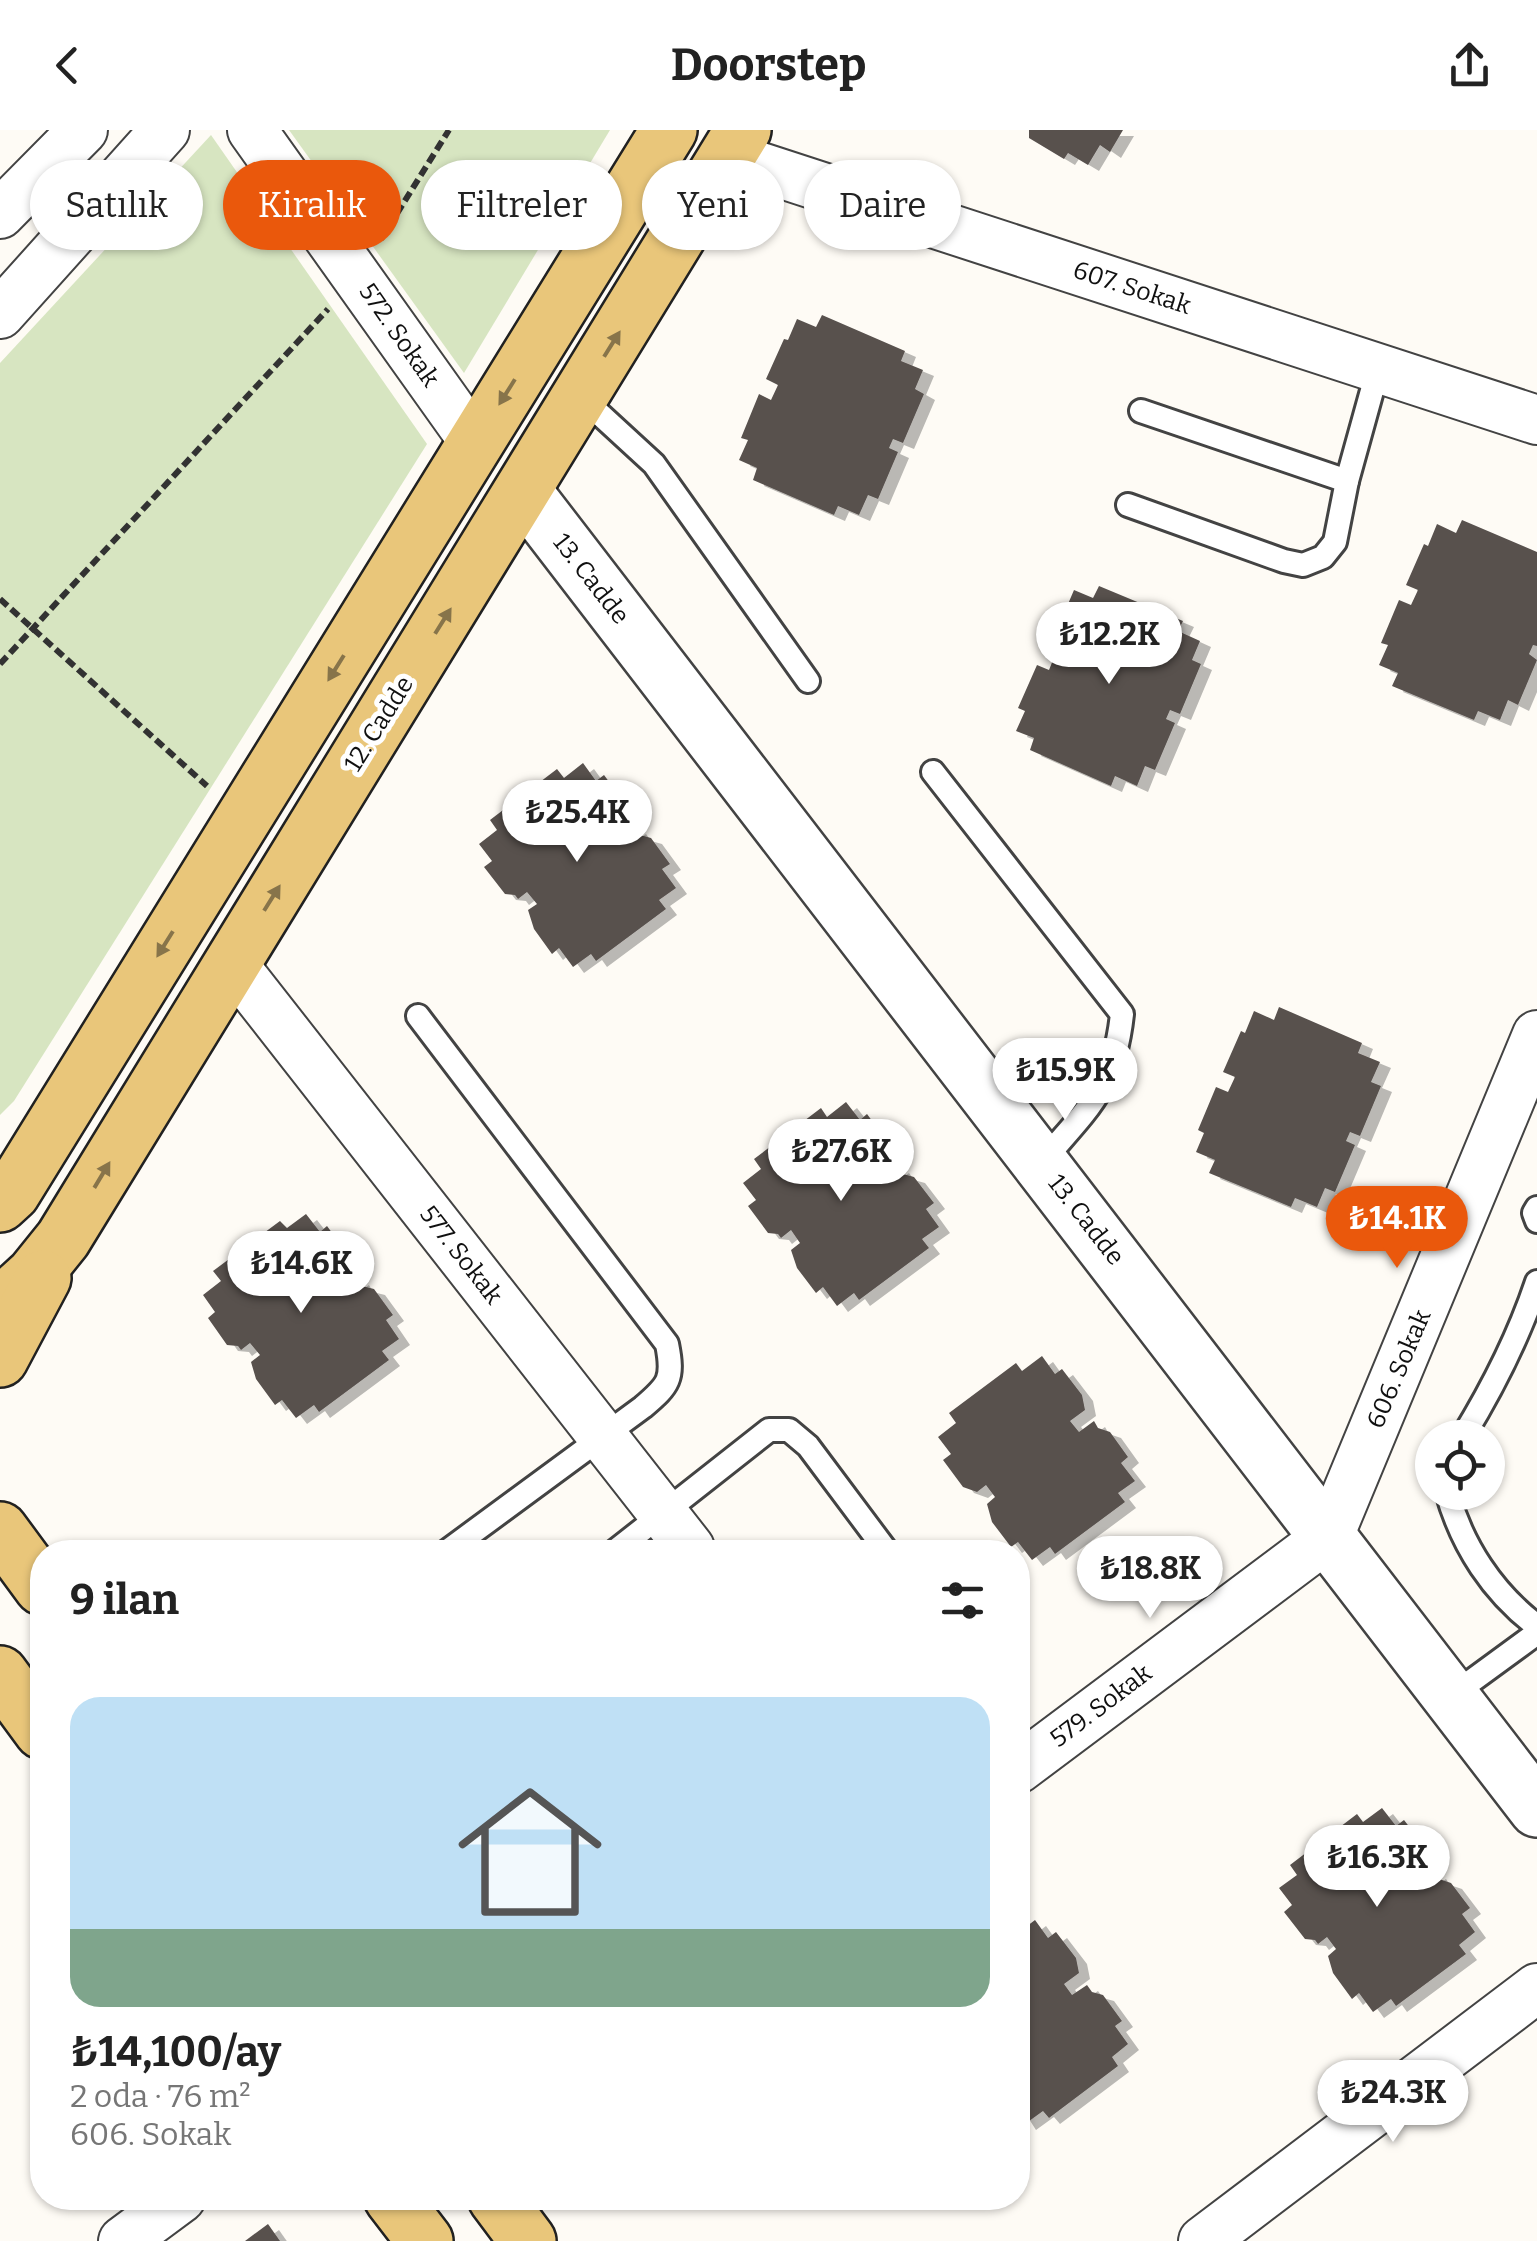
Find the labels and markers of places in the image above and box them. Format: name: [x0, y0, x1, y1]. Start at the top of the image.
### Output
pin: ₺12.2K: [1028, 602, 1190, 687]
pin: ₺25.4K: [496, 780, 658, 865]
pin: ₺15.9K: [984, 1038, 1146, 1123]
pin: ₺27.6K: [760, 1119, 922, 1204]
pin: ₺14.1K: [1316, 1186, 1478, 1271]
pin: ₺14.6K: [220, 1231, 382, 1316]
pin: ₺18.8K: [1069, 1536, 1231, 1621]
pin: ₺16.3K: [1296, 1825, 1458, 1910]
pin: ₺24.3K: [1312, 2060, 1474, 2145]

